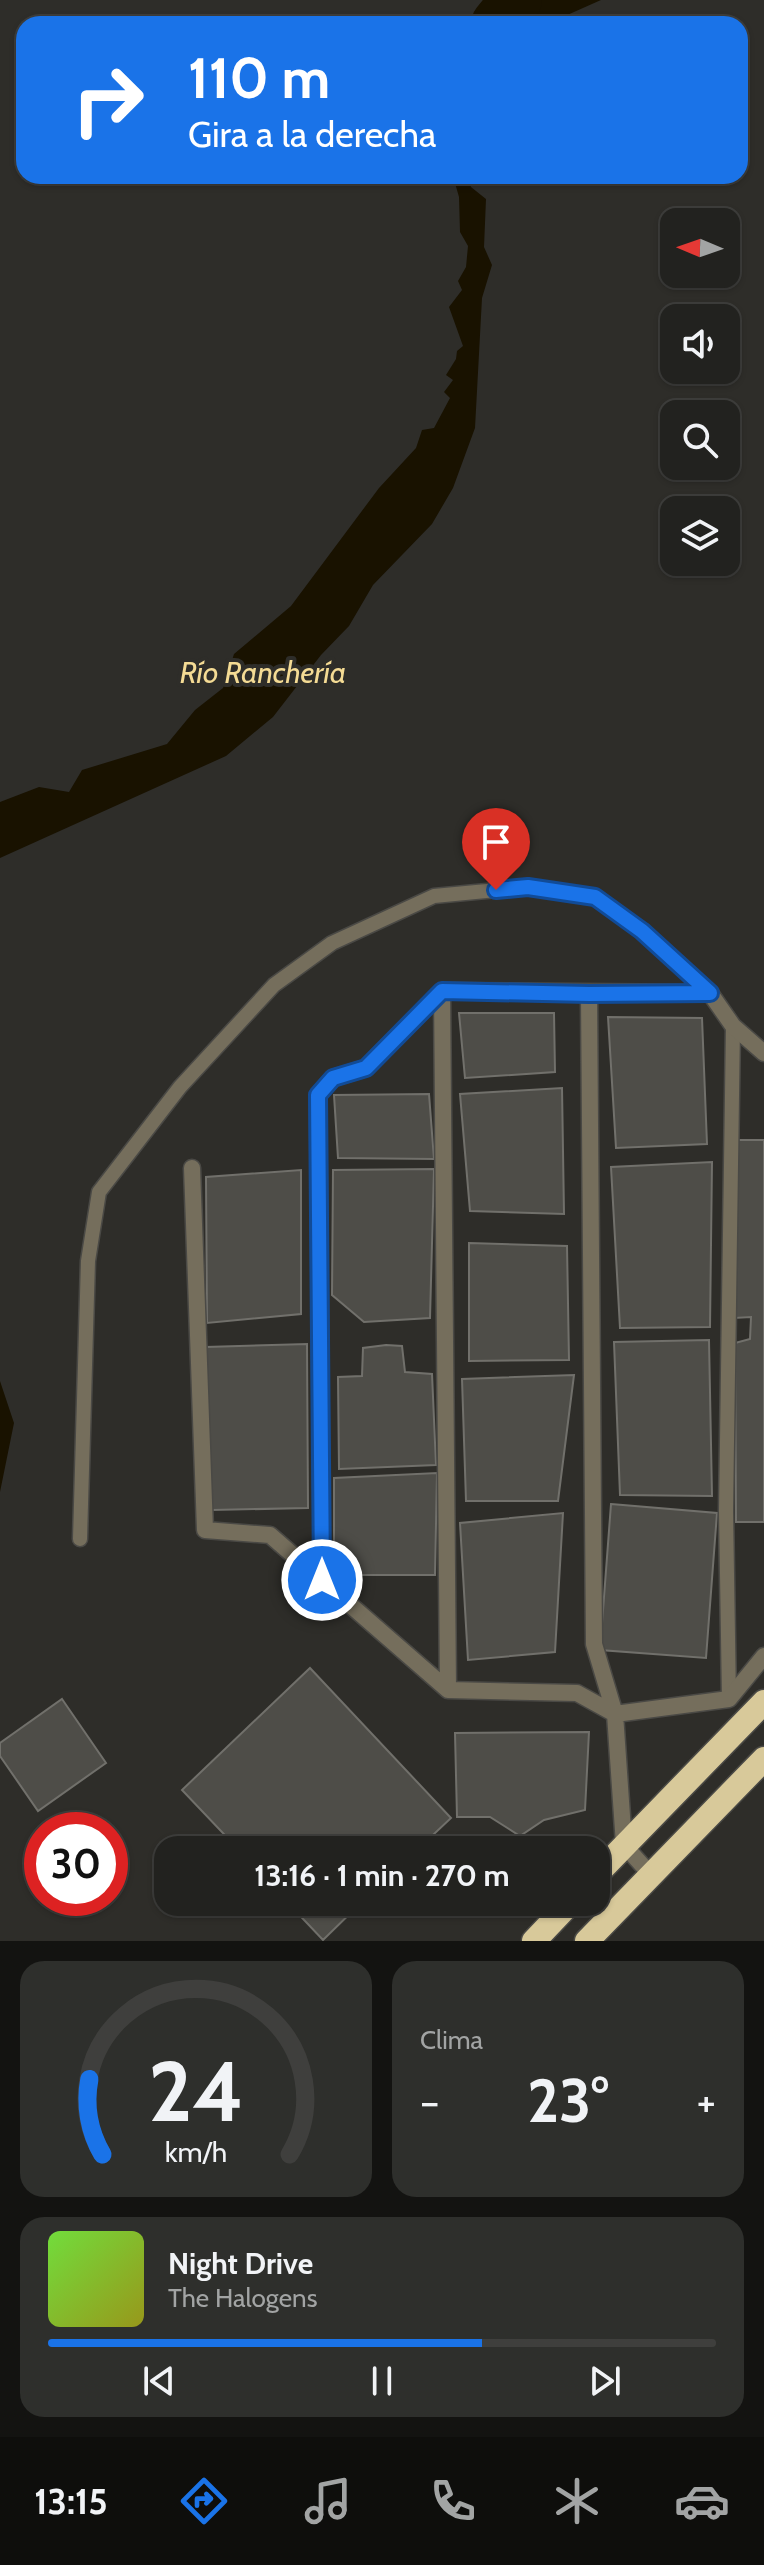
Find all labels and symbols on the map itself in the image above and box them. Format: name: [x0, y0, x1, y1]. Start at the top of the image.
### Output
north arrow: [660, 208, 740, 288]
water label: Río Ranchería: [180, 654, 346, 691]
pin: [462, 808, 530, 890]
position arrow: [280, 1538, 364, 1622]
speed limit sign: 30: [24, 1812, 128, 1916]

